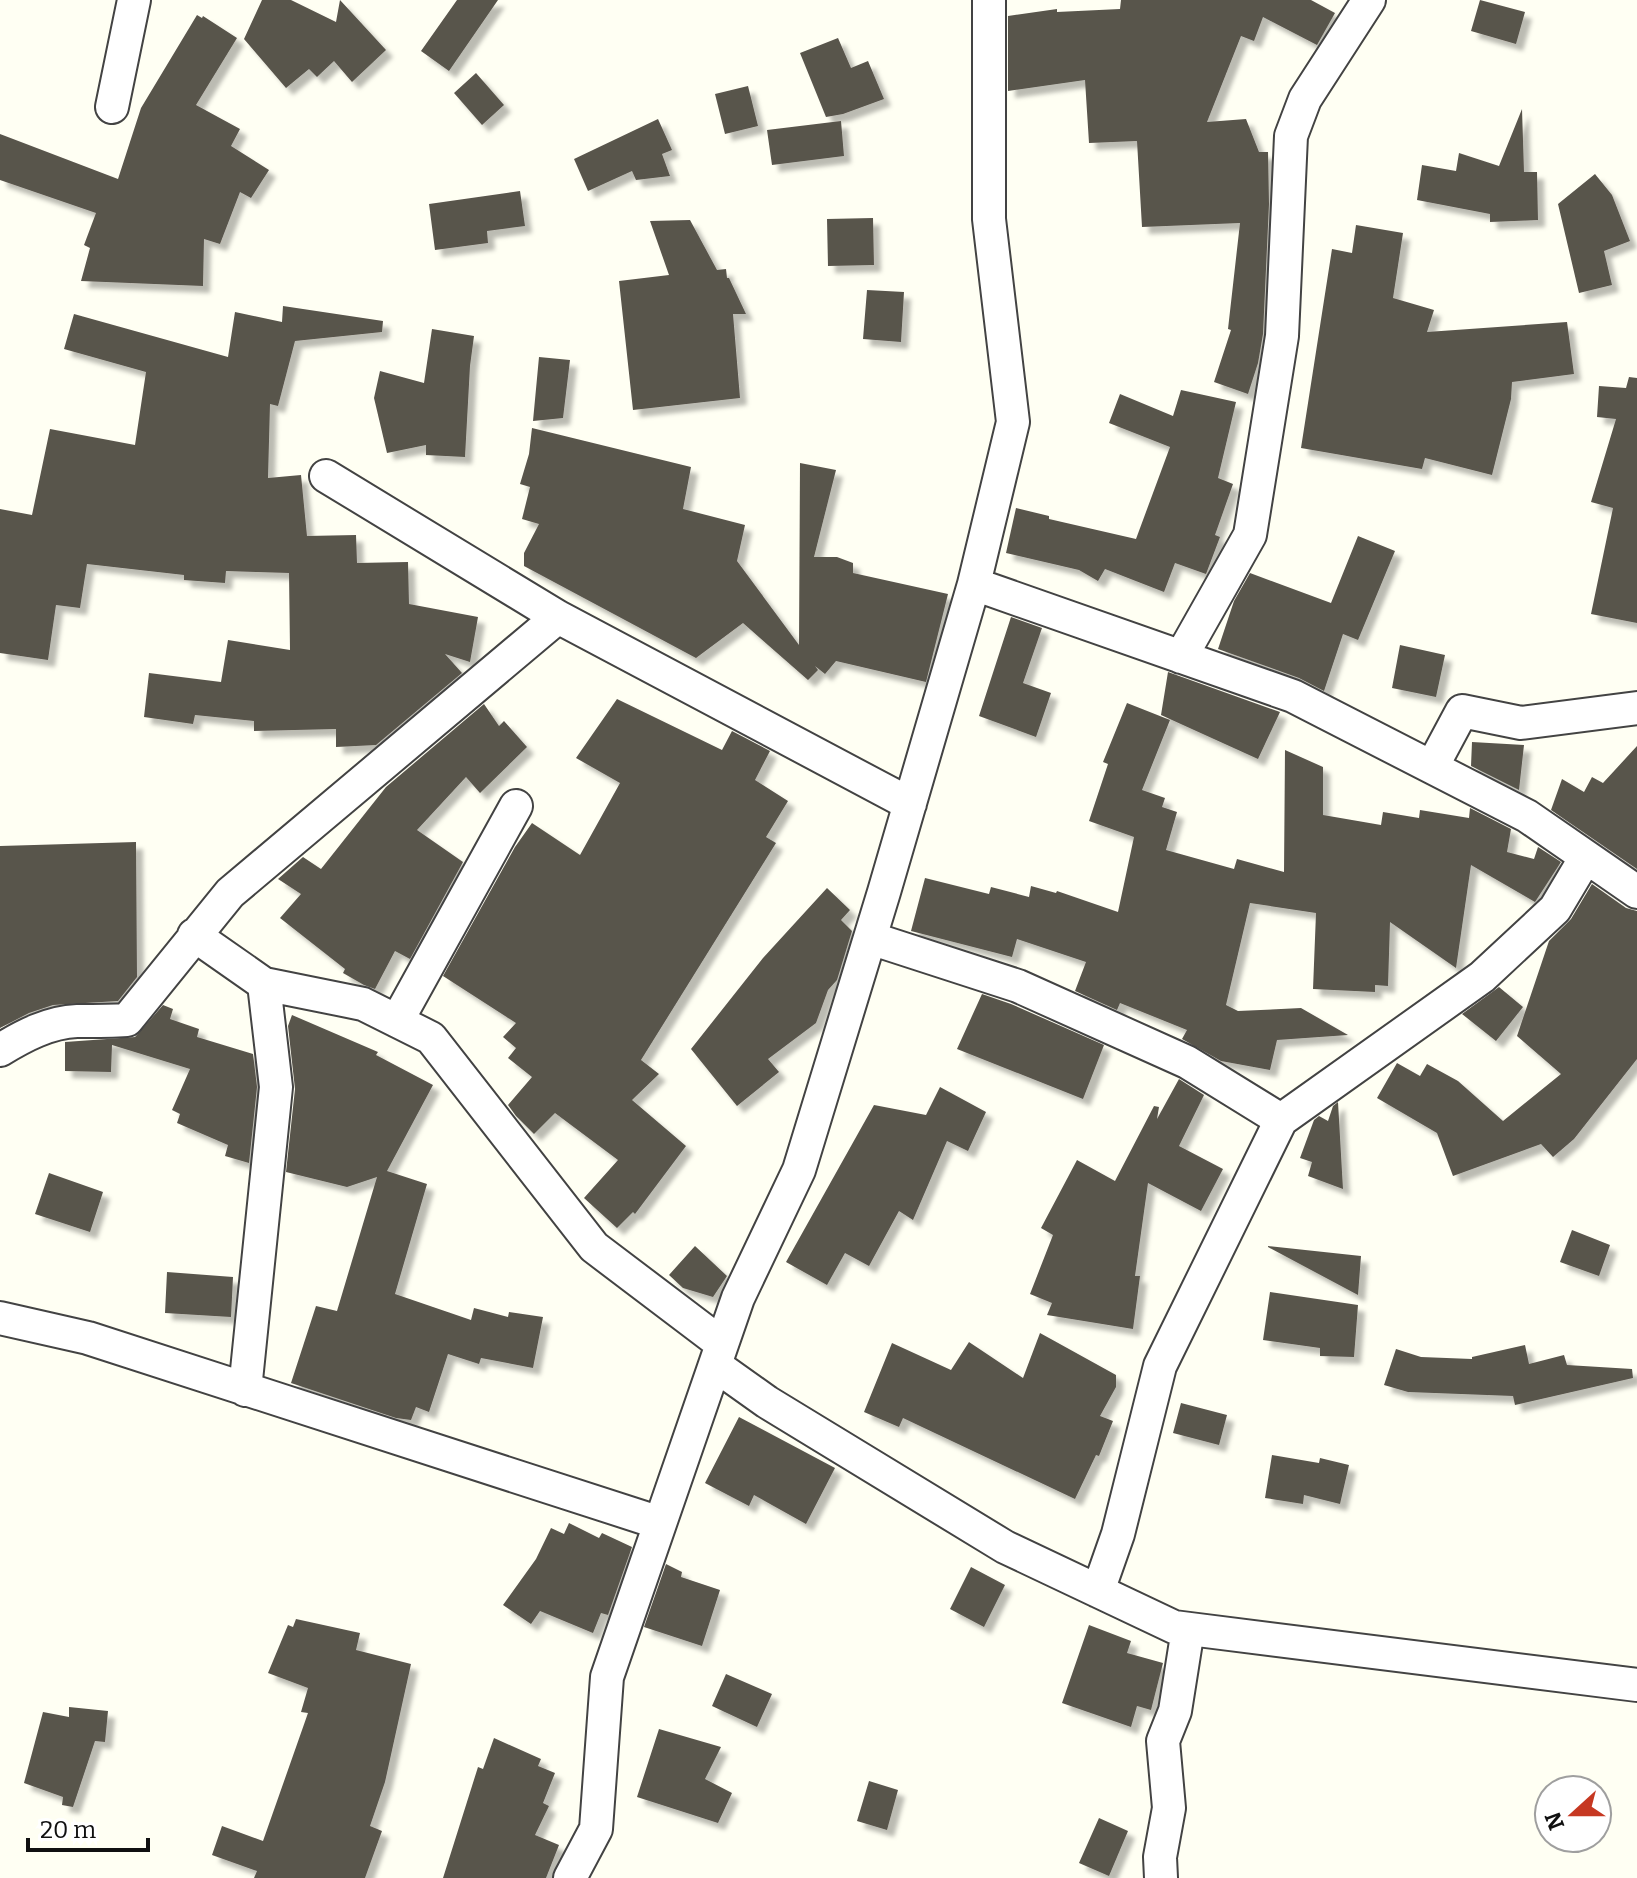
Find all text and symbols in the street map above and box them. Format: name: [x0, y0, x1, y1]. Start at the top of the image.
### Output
north arrow: [1533, 1774, 1613, 1854]
scale bar: [28, 1802, 148, 1852]
text: N: [1539, 1808, 1570, 1834]
text: 20 m: [40, 1816, 96, 1844]

